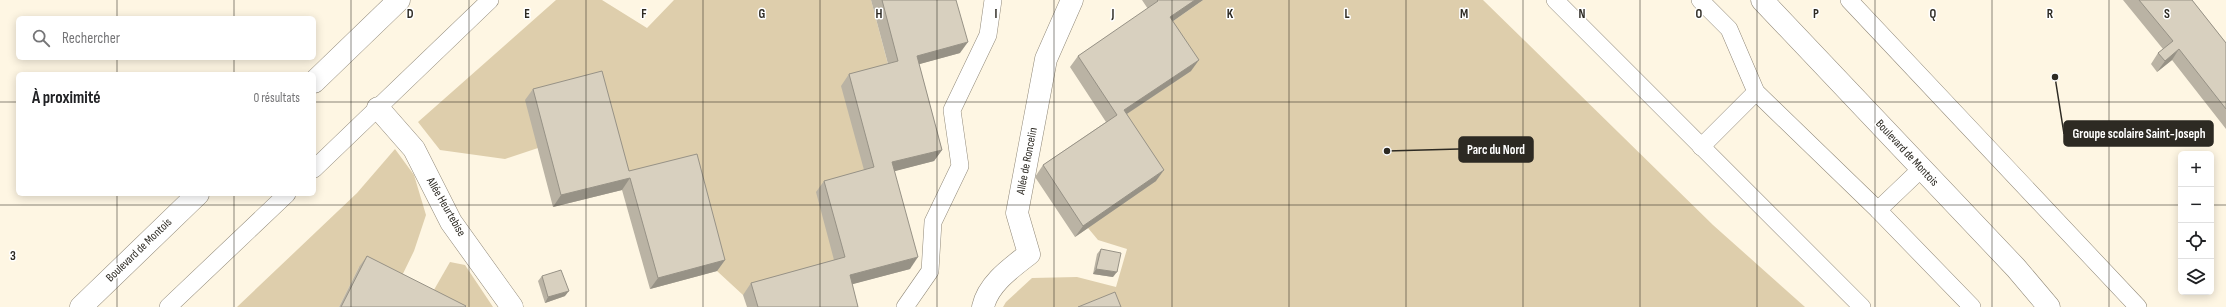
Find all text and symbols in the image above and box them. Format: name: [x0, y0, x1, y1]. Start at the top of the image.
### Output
text: D: [407, 6, 414, 22]
text: E: [524, 6, 530, 22]
text: F: [641, 6, 647, 22]
text: G: [759, 6, 766, 22]
text: H: [876, 6, 883, 22]
text: I: [995, 6, 998, 22]
text: J: [1111, 6, 1115, 22]
text: K: [1227, 6, 1234, 22]
text: L: [1344, 6, 1350, 22]
text: M: [1460, 6, 1468, 22]
text: N: [1579, 6, 1586, 22]
text: O: [1696, 6, 1703, 22]
text: P: [1813, 6, 1819, 22]
text: Q: [1930, 6, 1937, 22]
text: R: [2047, 6, 2054, 22]
text: S: [2164, 6, 2170, 22]
search box: [16, 16, 316, 60]
icon: search: [30, 27, 52, 49]
text: Rechercher: [62, 29, 120, 48]
text: À proximité: [32, 88, 100, 108]
text: 0 résultats: [253, 90, 300, 106]
street label: Boulevard de Montois: [1872, 117, 1942, 189]
callout: Groupe scolaire Saint-Joseph: [2064, 121, 2213, 146]
street label: Allée de Roncelin: [1013, 126, 1041, 197]
text: Groupe scolaire Saint-Joseph: [2072, 126, 2206, 142]
callout: Parc du Nord: [1459, 137, 1533, 162]
text: Parc du Nord: [1467, 142, 1525, 158]
map controls: [2178, 151, 2214, 295]
button: +: [2178, 151, 2214, 187]
street label: Allée Heurtebise: [423, 174, 469, 239]
button: −: [2178, 187, 2214, 223]
street label: Boulevard de Montois: [103, 215, 175, 285]
button: locate: [2178, 223, 2214, 259]
text: 3: [10, 248, 16, 264]
button: layers: [2178, 259, 2214, 295]

